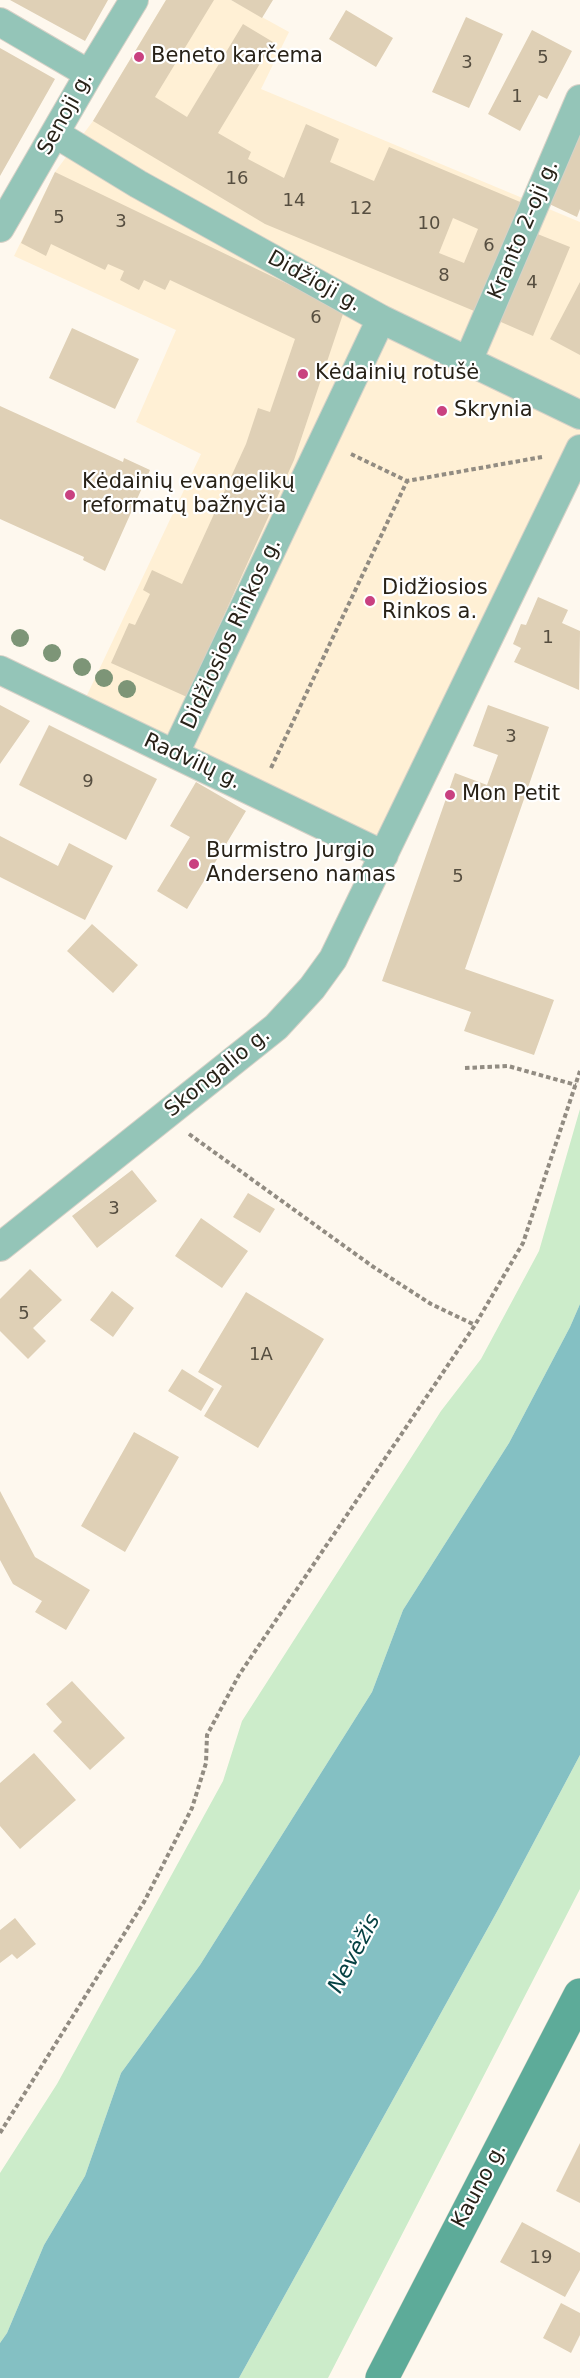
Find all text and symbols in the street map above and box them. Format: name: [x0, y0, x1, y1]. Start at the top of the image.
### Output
place label: Beneto karčema: [151, 44, 323, 70]
house number: 5: [537, 47, 549, 69]
marker: Beneto karčema: [132, 50, 146, 64]
house number: 3: [461, 52, 473, 74]
street label: Senoji g.: [33, 68, 99, 160]
house number: 1: [511, 86, 523, 108]
street label: Kranto 2-oji g.: [483, 157, 565, 303]
house number: 16: [226, 168, 248, 190]
house number: 14: [283, 190, 305, 212]
house number: 12: [350, 198, 372, 220]
house number: 5: [53, 207, 65, 229]
house number: 3: [115, 211, 127, 233]
house number: 10: [418, 213, 440, 235]
house number: 6: [483, 235, 495, 257]
street label: Didžioji g.: [263, 246, 365, 318]
house number: 8: [438, 265, 450, 287]
house number: 4: [526, 272, 538, 294]
house number: 6: [310, 307, 322, 329]
place label: Kėdainių rotušė: [315, 361, 479, 387]
marker: Kėdainių rotušė: [296, 367, 310, 381]
place label: Skrynia: [454, 398, 533, 424]
marker: Skrynia: [435, 404, 449, 418]
place label: Kėdainių evangelikų reformatų bažnyčia: [82, 470, 295, 520]
marker: Kėdainių evangelikų reformatų bažnyčia: [63, 488, 77, 502]
street label: Didžiosios Rinkos g.: [177, 534, 287, 734]
place label: Didžiosios Rinkos a.: [382, 576, 488, 626]
marker: Didžiosios Rinkos a.: [363, 594, 377, 608]
house number: 1: [542, 627, 554, 649]
house number: 3: [505, 726, 517, 748]
street label: Radvilų g.: [139, 729, 245, 795]
house number: 9: [82, 771, 94, 793]
place label: Mon Petit: [462, 782, 560, 808]
marker: Mon Petit: [443, 788, 457, 802]
place label: Burmistro Jurgio Anderseno namas: [206, 839, 396, 889]
marker: Burmistro Jurgio Anderseno namas: [187, 857, 201, 871]
house number: 5: [452, 866, 464, 888]
street label: Skongalio g.: [160, 1023, 276, 1123]
house number: 3: [108, 1198, 120, 1220]
house number: 5: [18, 1303, 30, 1325]
house number: 1A: [249, 1344, 273, 1366]
water label: Nevėžis: [323, 1910, 387, 1998]
street label: Kauno g.: [447, 2139, 513, 2233]
house number: 19: [530, 2247, 552, 2269]

